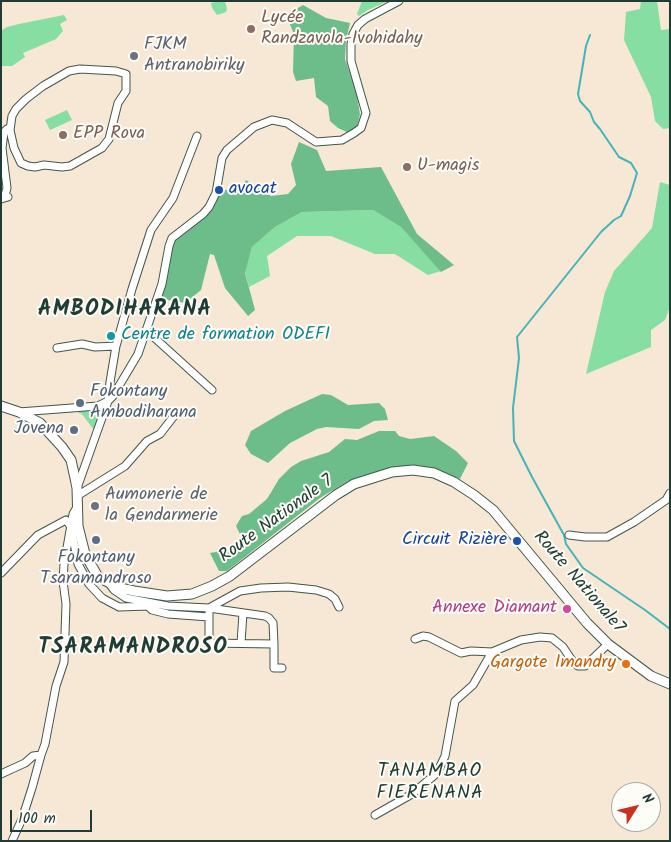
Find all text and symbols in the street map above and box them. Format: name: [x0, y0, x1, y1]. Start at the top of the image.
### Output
place label: Lycée Randzavola-Ivohidahy: [261, 8, 423, 50]
marker: Lycée Randzavola-Ivohidahy: [245, 23, 257, 35]
place label: FJKM Antranobiriky: [144, 35, 245, 78]
marker: FJKM Antranobiriky: [128, 50, 140, 62]
place label: EPP Rova: [73, 124, 145, 146]
marker: EPP Rova: [57, 129, 69, 141]
place label: U-magis: [417, 156, 479, 178]
marker: U-magis: [401, 161, 413, 173]
place label: avocat: [229, 179, 277, 201]
marker: avocat: [213, 184, 225, 196]
district label: AMBODIHARANA: [36, 298, 214, 324]
place label: Centre de formation ODEFI: [121, 325, 330, 347]
marker: Centre de formation ODEFI: [105, 330, 117, 342]
place label: Fokontany Ambodiharana: [90, 382, 197, 424]
marker: Fokontany Ambodiharana: [74, 397, 86, 409]
place label: Jovena: [14, 419, 64, 441]
marker: Jovena: [68, 424, 80, 436]
street label: Route Nationale 7: [216, 471, 338, 569]
place label: Aumonerie de la Gendarmerie: [105, 485, 218, 528]
marker: Aumonerie de la Gendarmerie: [89, 500, 101, 512]
street label: Route Nationale7: [528, 527, 628, 639]
place label: Circuit Rizière: [402, 530, 507, 552]
marker: Fokontany Tsaramandroso: [90, 534, 102, 546]
marker: Circuit Rizière: [511, 535, 523, 547]
place label: Fokontany Tsaramandroso: [40, 548, 152, 590]
place label: Annexe Diamant: [432, 598, 557, 620]
marker: Annexe Diamant: [561, 603, 573, 615]
district label: TSARAMANDROSO: [37, 636, 229, 662]
place label: Gargote Imandry: [490, 653, 616, 675]
marker: Gargote Imandry: [620, 658, 632, 670]
district label: TANAMBAO FIERENANA: [375, 762, 485, 806]
north arrow: [611, 782, 661, 832]
text: N: [636, 789, 659, 809]
scale bar: [12, 800, 95, 832]
text: 100 m: [18, 807, 56, 831]

